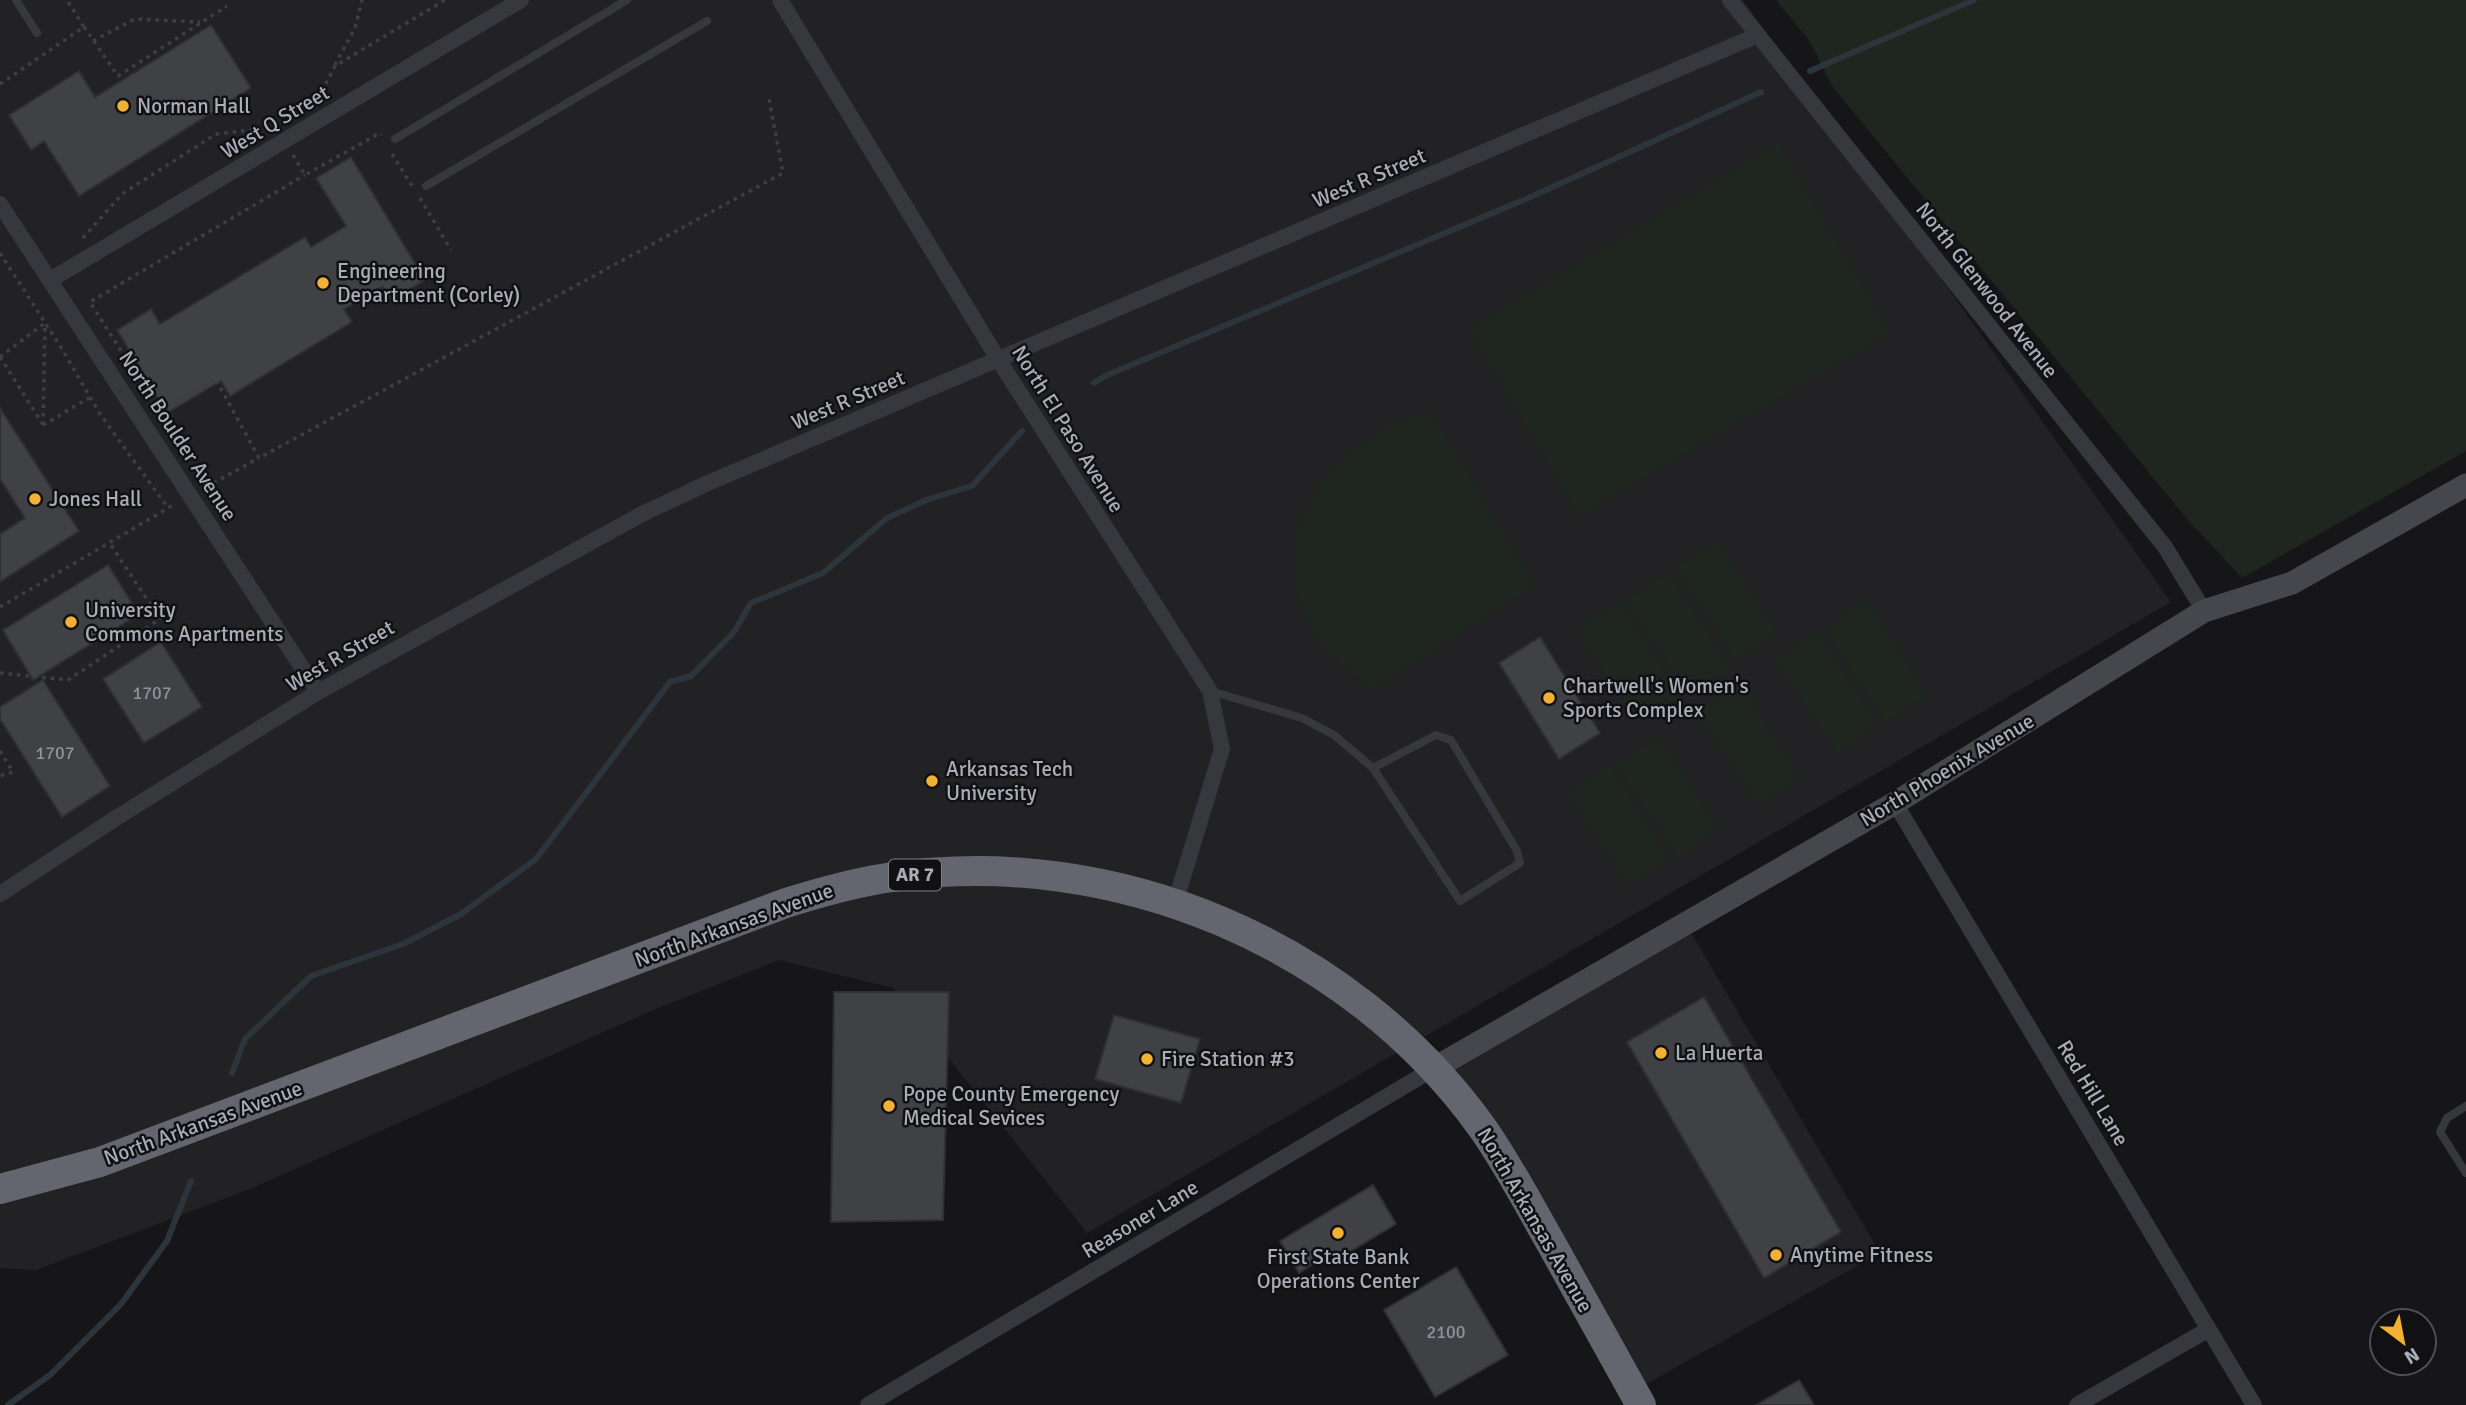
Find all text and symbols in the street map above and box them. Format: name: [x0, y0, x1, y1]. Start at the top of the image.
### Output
street label: West Q Street: [216, 80, 334, 164]
place label: Norman Hall: [137, 93, 250, 119]
marker: Norman Hall: [115, 98, 131, 114]
street label: West R Street: [1308, 142, 1430, 214]
street label: North Glenwood Avenue: [1910, 197, 2064, 383]
place label: Engineering Department (Corley): [337, 258, 520, 308]
marker: Engineering Department (Corley): [315, 275, 331, 291]
street label: North El Paso Avenue: [1006, 341, 1130, 517]
street label: North Boulder Avenue: [113, 346, 243, 526]
street label: West R Street: [787, 364, 909, 436]
place label: Jones Hall: [49, 486, 142, 512]
marker: Jones Hall: [27, 491, 43, 507]
place label: University Commons Apartments: [85, 597, 283, 647]
marker: University Commons Apartments: [63, 614, 79, 630]
street label: West R Street: [281, 615, 399, 697]
place label: Chartwell's Women's Sports Complex: [1563, 673, 1749, 723]
house number: 1707: [133, 682, 171, 704]
marker: Chartwell's Women's Sports Complex: [1541, 690, 1557, 706]
street label: North Phoenix Avenue: [1855, 708, 2039, 832]
house number: 1707: [36, 742, 74, 764]
place label: Arkansas Tech University: [946, 756, 1073, 806]
marker: Arkansas Tech University: [924, 773, 940, 789]
road number: AR 7: [889, 860, 941, 890]
street label: North Arkansas Avenue: [631, 877, 837, 973]
street label: Red Hill Lane: [2051, 1035, 2135, 1151]
place label: La Huerta: [1675, 1040, 1763, 1066]
marker: La Huerta: [1653, 1045, 1669, 1061]
place label: Fire Station #3: [1161, 1046, 1295, 1072]
marker: Fire Station #3: [1139, 1051, 1155, 1067]
street label: North Arkansas Avenue: [100, 1075, 306, 1171]
place label: Pope County Emergency Medical Sevices: [903, 1081, 1119, 1131]
marker: Pope County Emergency Medical Sevices: [881, 1098, 897, 1114]
street label: North Arkansas Avenue: [1471, 1123, 1599, 1317]
street label: Reasoner Lane: [1077, 1174, 1203, 1264]
marker: First State Bank Operations Center: [1330, 1225, 1346, 1241]
place label: Anytime Fitness: [1790, 1242, 1933, 1268]
place label: First State Bank Operations Center: [1257, 1244, 1420, 1294]
marker: Anytime Fitness: [1768, 1247, 1784, 1263]
north arrow: [2368, 1307, 2438, 1377]
house number: 2100: [1427, 1321, 1465, 1343]
text: N: [2400, 1342, 2423, 1369]

